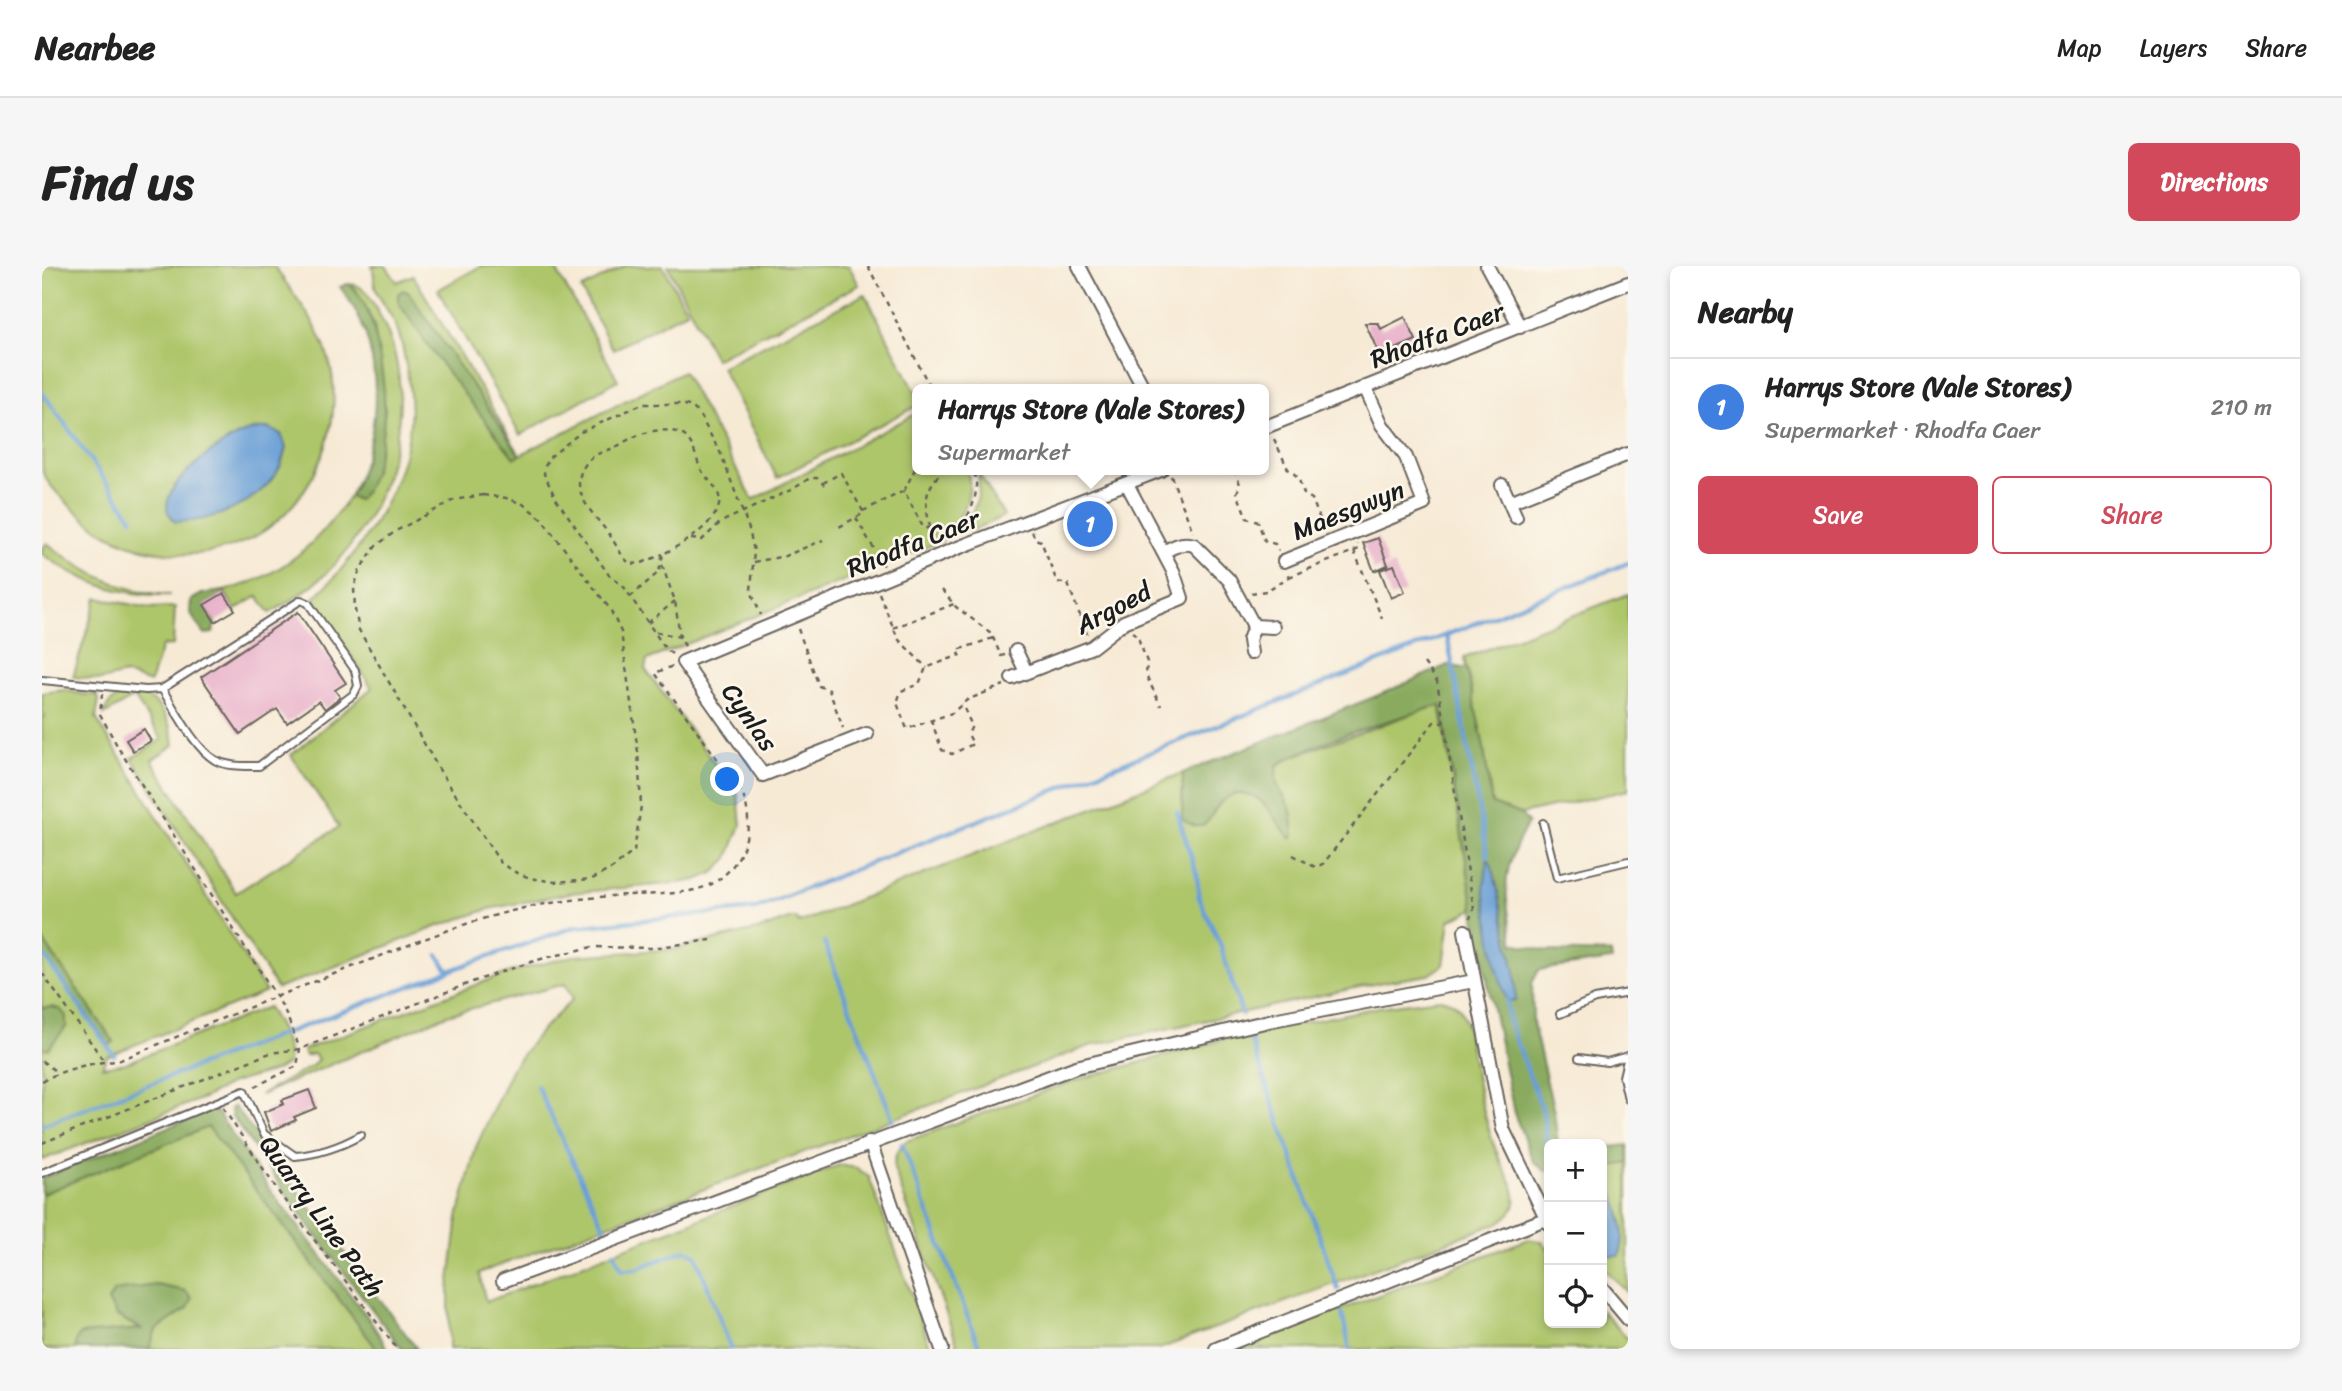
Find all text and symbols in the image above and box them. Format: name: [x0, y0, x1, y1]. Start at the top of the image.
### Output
text: Nearbee: [35, 19, 155, 77]
text: Map: [2057, 27, 2102, 69]
text: Layers: [2140, 27, 2207, 69]
text: Share: [2245, 27, 2307, 69]
text: Find us: [42, 139, 194, 226]
button: Directions: [2128, 143, 2300, 221]
text: Nearby: [1698, 285, 1793, 339]
street label: Rhodfa Caer: [1363, 288, 1512, 382]
text: Harrys Store (Vale Stores): [1765, 364, 2070, 410]
popup: [912, 384, 1269, 475]
text: Harrys Store (Vale Stores): [938, 386, 1243, 432]
text: 1: [1716, 387, 1726, 428]
text: 210 m: [2211, 387, 2272, 428]
text: Supermarket · Rhodfa Caer: [1765, 410, 2040, 451]
text: Supermarket: [938, 432, 1070, 473]
street label: Maesgwyn: [1285, 467, 1411, 553]
button: Save: [1698, 476, 1978, 554]
button: Share: [1992, 476, 2272, 554]
street label: Rhodfa Caer: [839, 495, 988, 591]
pin: 1: [1067, 498, 1113, 550]
street label: Argoed: [1066, 568, 1162, 648]
street label: Cynlas: [709, 673, 791, 762]
your location: [710, 762, 744, 796]
street label: Quarry Line Path: [247, 1125, 397, 1307]
map controls: [1544, 1139, 1607, 1328]
button: +: [1544, 1139, 1607, 1202]
button: −: [1544, 1202, 1607, 1265]
button: locate: [1544, 1265, 1607, 1328]

